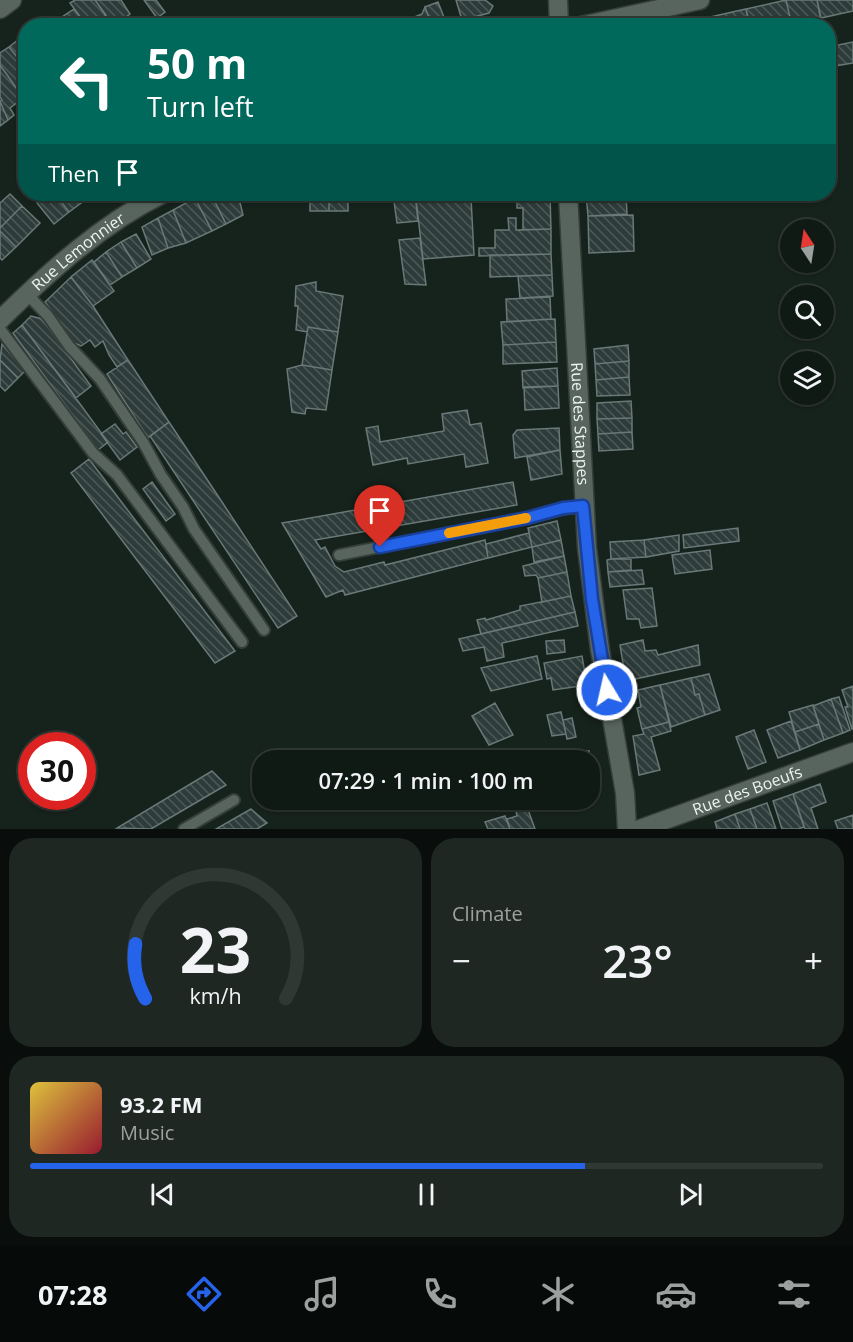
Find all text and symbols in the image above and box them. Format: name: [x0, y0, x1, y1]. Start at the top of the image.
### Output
text: 50 m: [147, 34, 247, 91]
icon: left: [48, 42, 126, 120]
text: Turn left: [147, 88, 254, 125]
icon: arrive: [111, 156, 144, 189]
text: Then: [48, 158, 99, 188]
street label: Rue Lemonnier: [27, 207, 129, 296]
north arrow: [780, 219, 834, 273]
map controls: [780, 219, 834, 405]
button: search: [780, 285, 834, 339]
button: layers: [780, 351, 834, 405]
street label: Rue des Stappes: [566, 362, 595, 486]
pin: [354, 485, 405, 547]
icon: arrive: [363, 494, 396, 527]
position arrow: [575, 658, 639, 722]
speed limit sign: 30: [18, 732, 96, 810]
street label: Rue des Boeufs: [689, 760, 805, 820]
text: 07:29 · 1 min · 100 m: [318, 765, 534, 795]
text: Climate: [452, 900, 523, 927]
text: 23: [180, 906, 251, 991]
text: 23°: [602, 930, 673, 991]
text: −: [452, 938, 471, 983]
text: +: [804, 938, 823, 983]
text: km/h: [189, 982, 242, 1011]
text: 93.2 FM: [120, 1089, 203, 1119]
text: Music: [120, 1119, 174, 1146]
icon: previous: [146, 1178, 179, 1211]
icon: pause: [410, 1178, 443, 1211]
icon: next: [674, 1178, 707, 1211]
icon: directions: [183, 1273, 225, 1315]
icon: music: [301, 1273, 343, 1315]
icon: phone: [419, 1273, 461, 1315]
icon: climate: [537, 1273, 579, 1315]
icon: car: [655, 1273, 697, 1315]
icon: filters: [773, 1273, 815, 1315]
text: 07:28: [38, 1276, 107, 1313]

